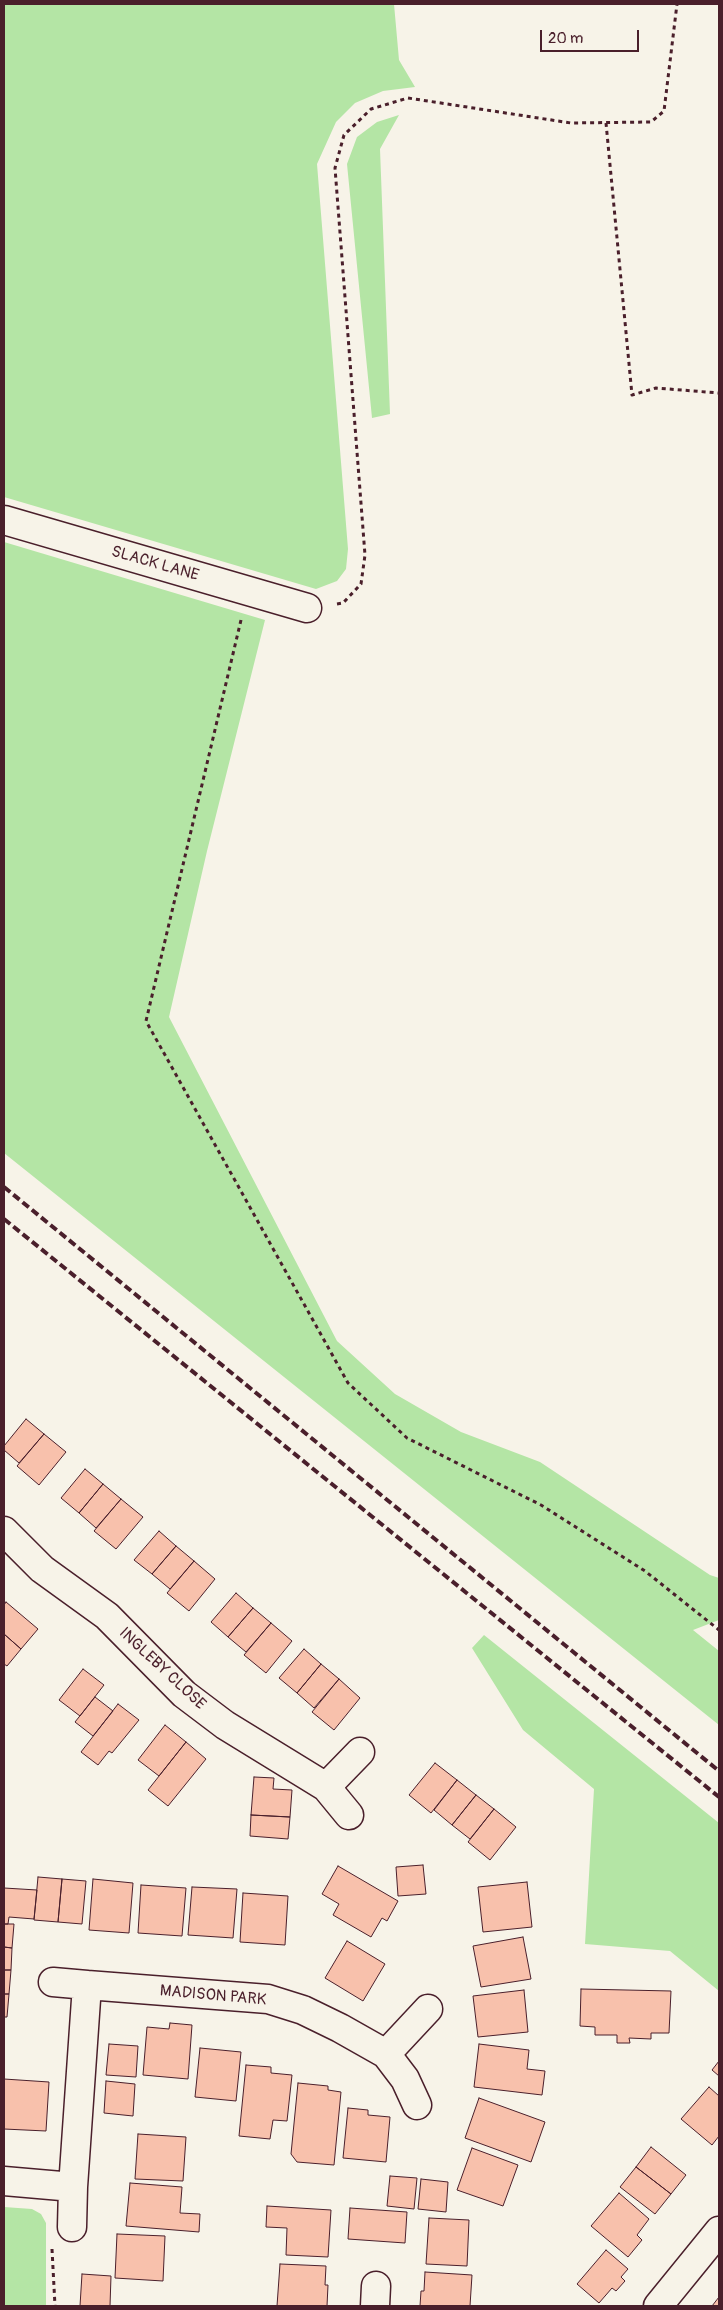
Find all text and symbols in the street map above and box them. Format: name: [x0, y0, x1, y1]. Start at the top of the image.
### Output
scale bar: [543, 20, 642, 52]
text: 20 m: [548, 29, 583, 48]
street label: SLACK LANE: [109, 542, 201, 586]
street label: INGLEBY CLOSE: [115, 1624, 209, 1714]
street label: MADISON PARK: [159, 1982, 267, 2010]

